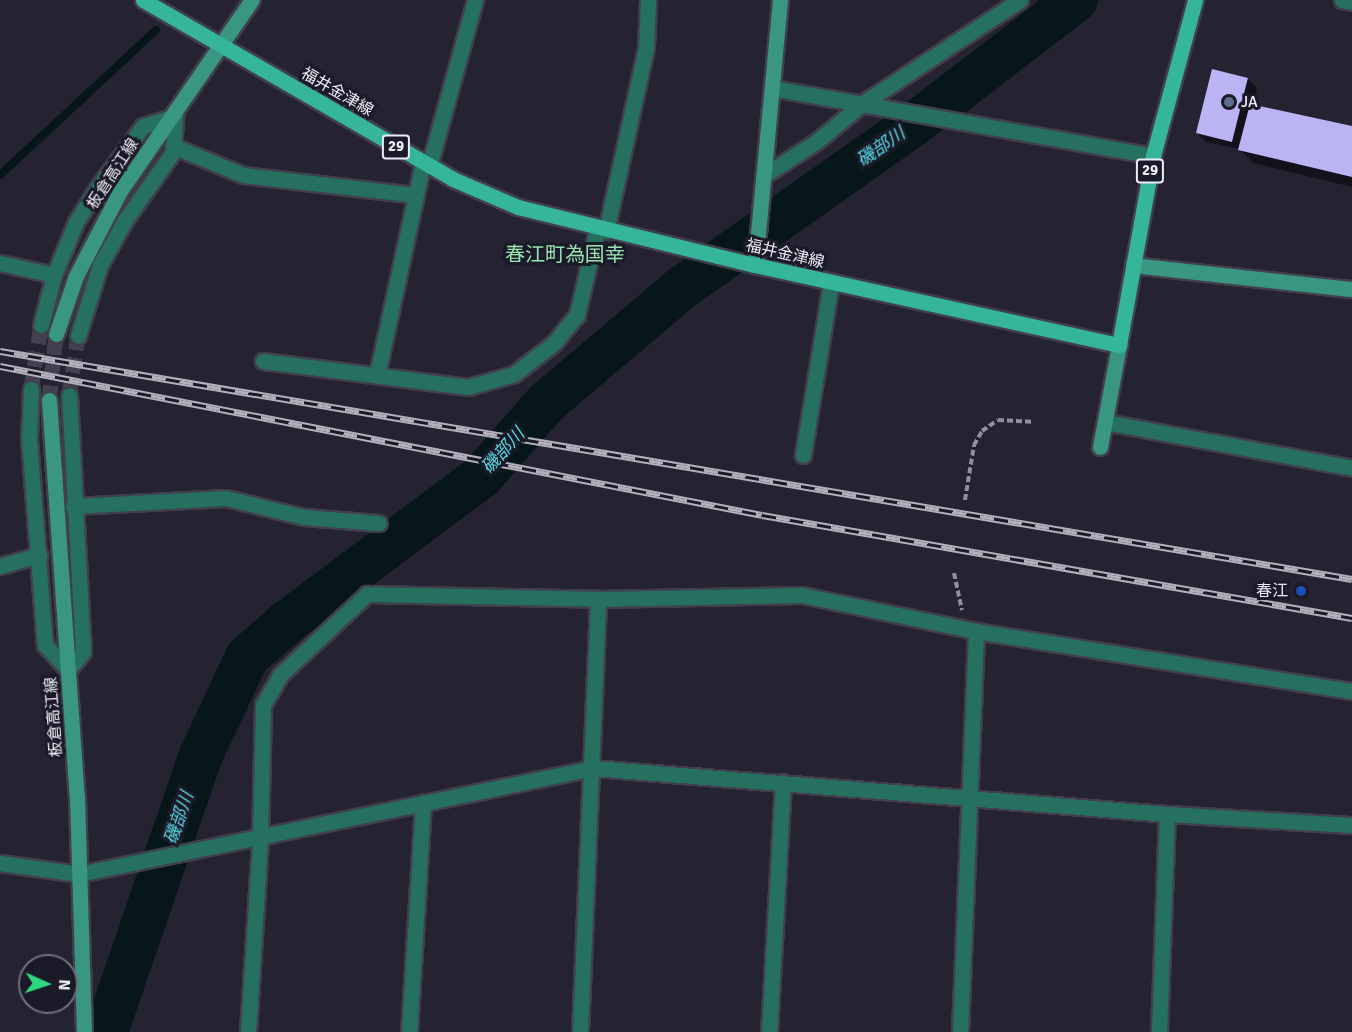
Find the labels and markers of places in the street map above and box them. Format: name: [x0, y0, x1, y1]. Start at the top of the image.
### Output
place label: JA: [1241, 92, 1258, 112]
marker: JA: [1222, 95, 1236, 109]
place label: 春江: [1256, 581, 1288, 601]
marker: 春江: [1292, 582, 1310, 600]

